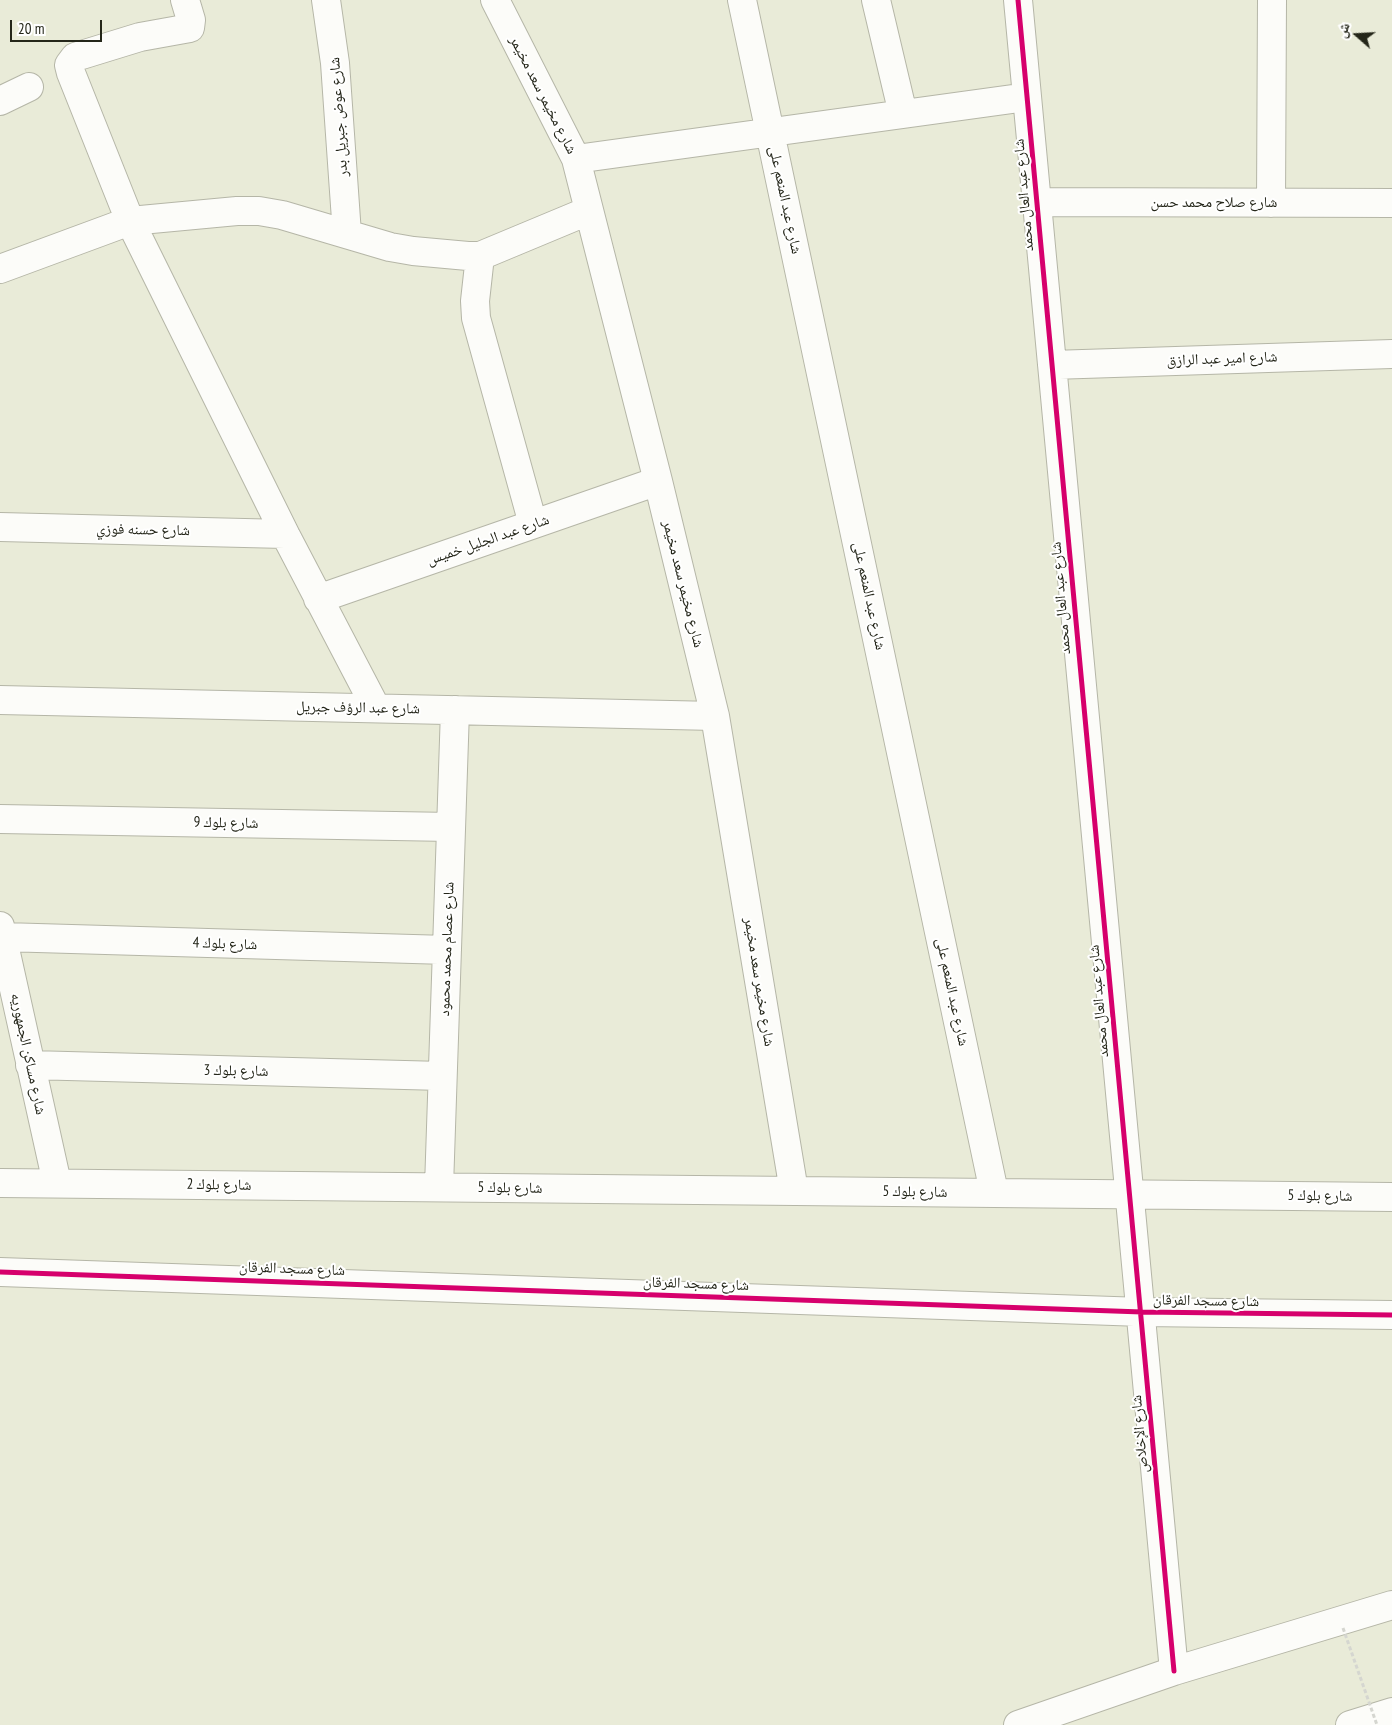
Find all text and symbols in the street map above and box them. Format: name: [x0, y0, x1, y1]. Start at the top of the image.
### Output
scale bar: [12, 10, 105, 42]
north arrow: [1332, 10, 1382, 60]
text: 20 m: [18, 19, 44, 38]
text: ش: [1332, 20, 1354, 40]
street label: شارع مخيمر سعد مخيمر: [505, 33, 581, 157]
street label: شارع عوض جبريل بدر: [326, 56, 352, 178]
street label: شارع عبد العال محمد: [1010, 138, 1038, 252]
street label: شارع عبد المنعم على: [765, 144, 805, 256]
street label: شارع صلاح محمد حسن: [1151, 194, 1277, 212]
street label: شارع امير عبد الرازق: [1166, 348, 1278, 370]
street label: شارع عبد الجليل خميس: [424, 511, 552, 569]
street label: شارع مخيمر سعد مخيمر: [659, 519, 707, 649]
street label: شارع حسنه فوزي: [96, 520, 190, 540]
street label: شارع عبد المنعم على: [849, 540, 889, 652]
street label: شارع عبد العال محمد: [1047, 541, 1075, 655]
street label: شارع عبد الرؤف جبريل: [296, 698, 420, 718]
street label: شارع بلوك 9: [193, 813, 259, 833]
street label: شارع عصام محمد محمود: [436, 881, 458, 1017]
street label: شارع مخيمر سعد مخيمر: [740, 916, 778, 1048]
street label: شارع بلوك 4: [192, 934, 258, 954]
street label: شارع عبد المنعم على: [932, 936, 972, 1048]
street label: شارع عبد العال محمد: [1085, 944, 1113, 1058]
street label: شارع مساكن الجمهوريه: [6, 992, 50, 1116]
street label: شارع بلوك 3: [203, 1061, 269, 1081]
street label: شارع بلوك 2: [186, 1175, 252, 1195]
street label: شارع بلوك 5: [477, 1178, 543, 1198]
street label: شارع بلوك 5: [882, 1182, 948, 1202]
street label: شارع بلوك 5: [1287, 1186, 1353, 1206]
street label: شارع مسجد الفرقان: [239, 1258, 345, 1280]
street label: شارع مسجد الفرقان: [643, 1273, 749, 1295]
street label: شارع مسجد الفرقان: [1153, 1291, 1259, 1311]
street label: شارع الإخلاص: [1128, 1394, 1152, 1474]

